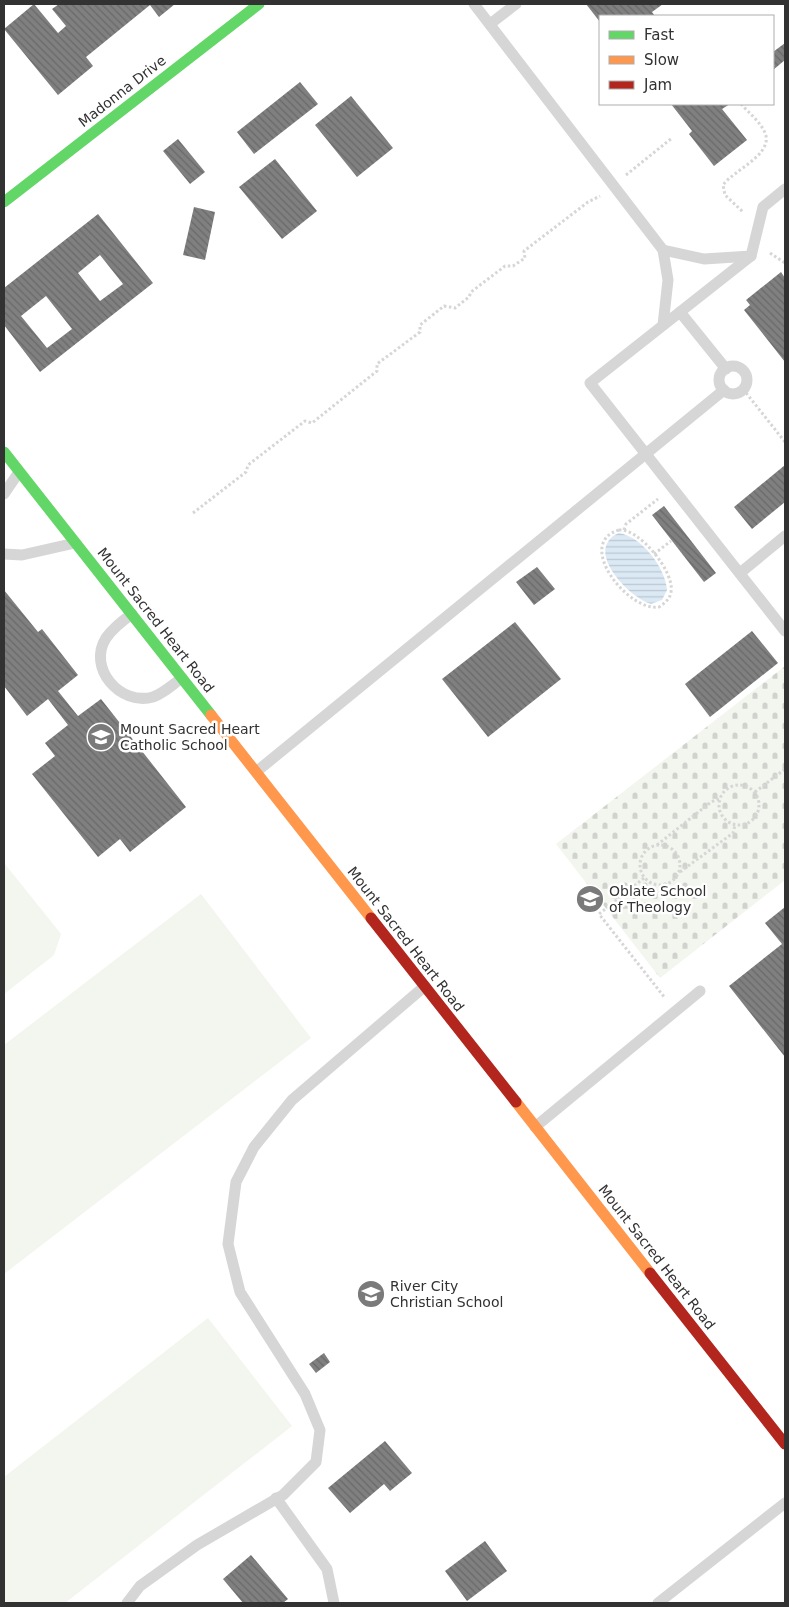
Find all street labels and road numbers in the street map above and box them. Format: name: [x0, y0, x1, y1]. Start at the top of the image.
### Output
street label: Madonna Drive: [75, 52, 169, 130]
street label: Mount Sacred Heart Road: [94, 544, 218, 696]
street label: Mount Sacred Heart Road: [344, 863, 468, 1015]
street label: Mount Sacred Heart Road: [595, 1181, 719, 1333]

